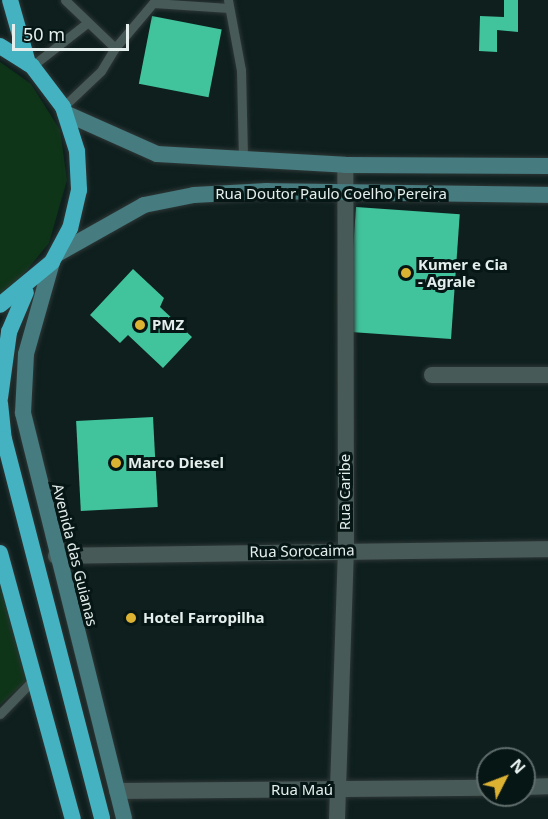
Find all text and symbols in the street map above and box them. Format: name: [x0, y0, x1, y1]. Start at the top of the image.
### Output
scale bar: [15, 12, 132, 50]
text: 50 m: [23, 22, 65, 46]
street label: Rua Doutor Paulo Coelho Pereira: [215, 185, 447, 203]
place label: Kumer e Cia - Agrale: [418, 255, 508, 290]
marker: Kumer e Cia - Agrale: [399, 266, 413, 280]
place label: PMZ: [152, 316, 184, 334]
marker: PMZ: [133, 318, 147, 332]
place label: Marco Diesel: [128, 454, 224, 472]
street label: Rua Caribe: [336, 454, 354, 530]
marker: Marco Diesel: [109, 456, 123, 470]
street label: Avenida das Guianas: [49, 482, 101, 628]
street label: Rua Sorocaima: [249, 541, 355, 561]
place label: Hotel Farropilha: [143, 609, 265, 627]
marker: Hotel Farropilha: [124, 611, 138, 625]
north arrow: [476, 747, 536, 807]
text: N: [505, 754, 530, 778]
street label: Rua Maú: [271, 781, 333, 799]

